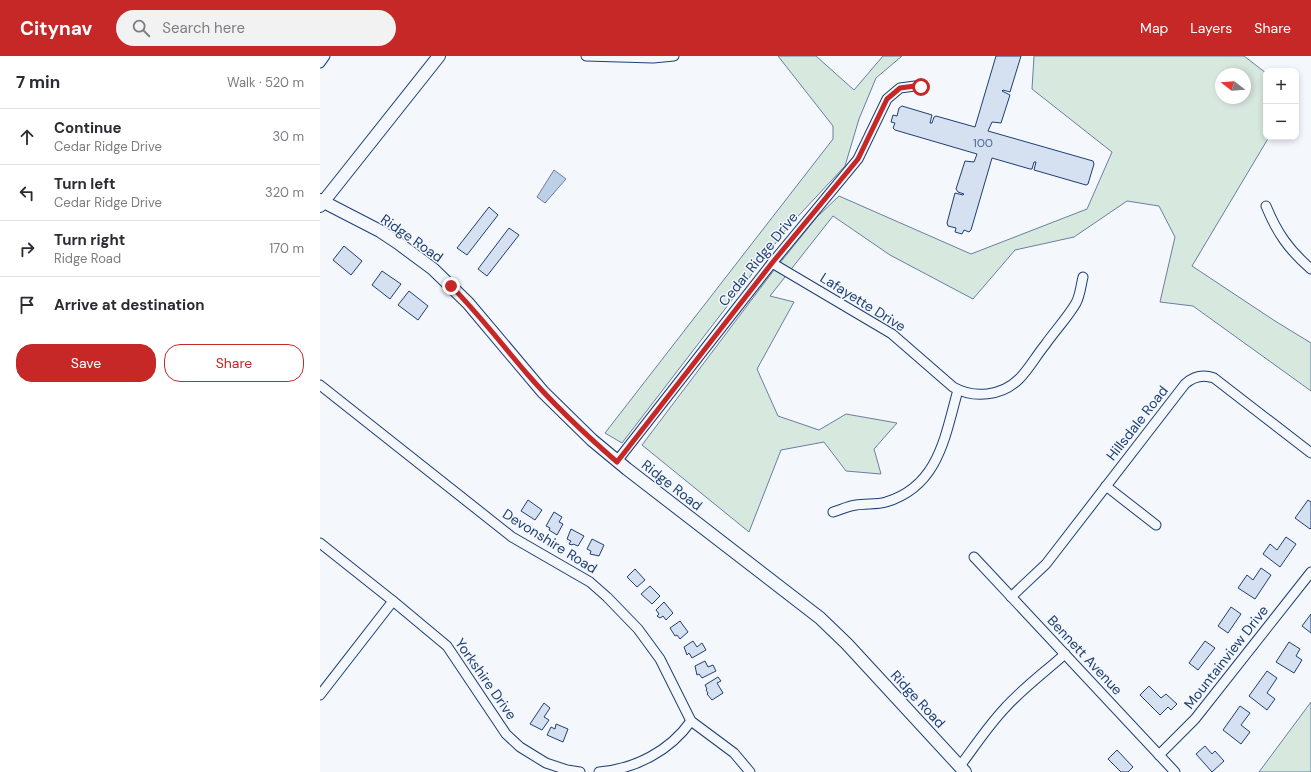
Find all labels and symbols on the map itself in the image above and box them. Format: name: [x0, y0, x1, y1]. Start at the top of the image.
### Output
north arrow: [1215, 68, 1251, 104]
route start: [912, 78, 930, 96]
house number: 100: [973, 135, 993, 151]
street label: Cedar Ridge Drive: [714, 208, 802, 310]
street label: Ridge Road: [377, 210, 447, 266]
street label: Lafayette Drive: [817, 269, 909, 335]
route end: [442, 277, 460, 295]
street label: Hillsdale Road: [1102, 382, 1172, 464]
street label: Ridge Road: [638, 456, 706, 514]
street label: Devonshire Road: [499, 505, 601, 577]
street label: Mountainview Drive: [1180, 602, 1272, 712]
street label: Bennett Avenue: [1043, 611, 1127, 699]
street label: Yorkshire Drive: [451, 635, 521, 723]
street label: Ridge Road: [887, 666, 949, 732]

